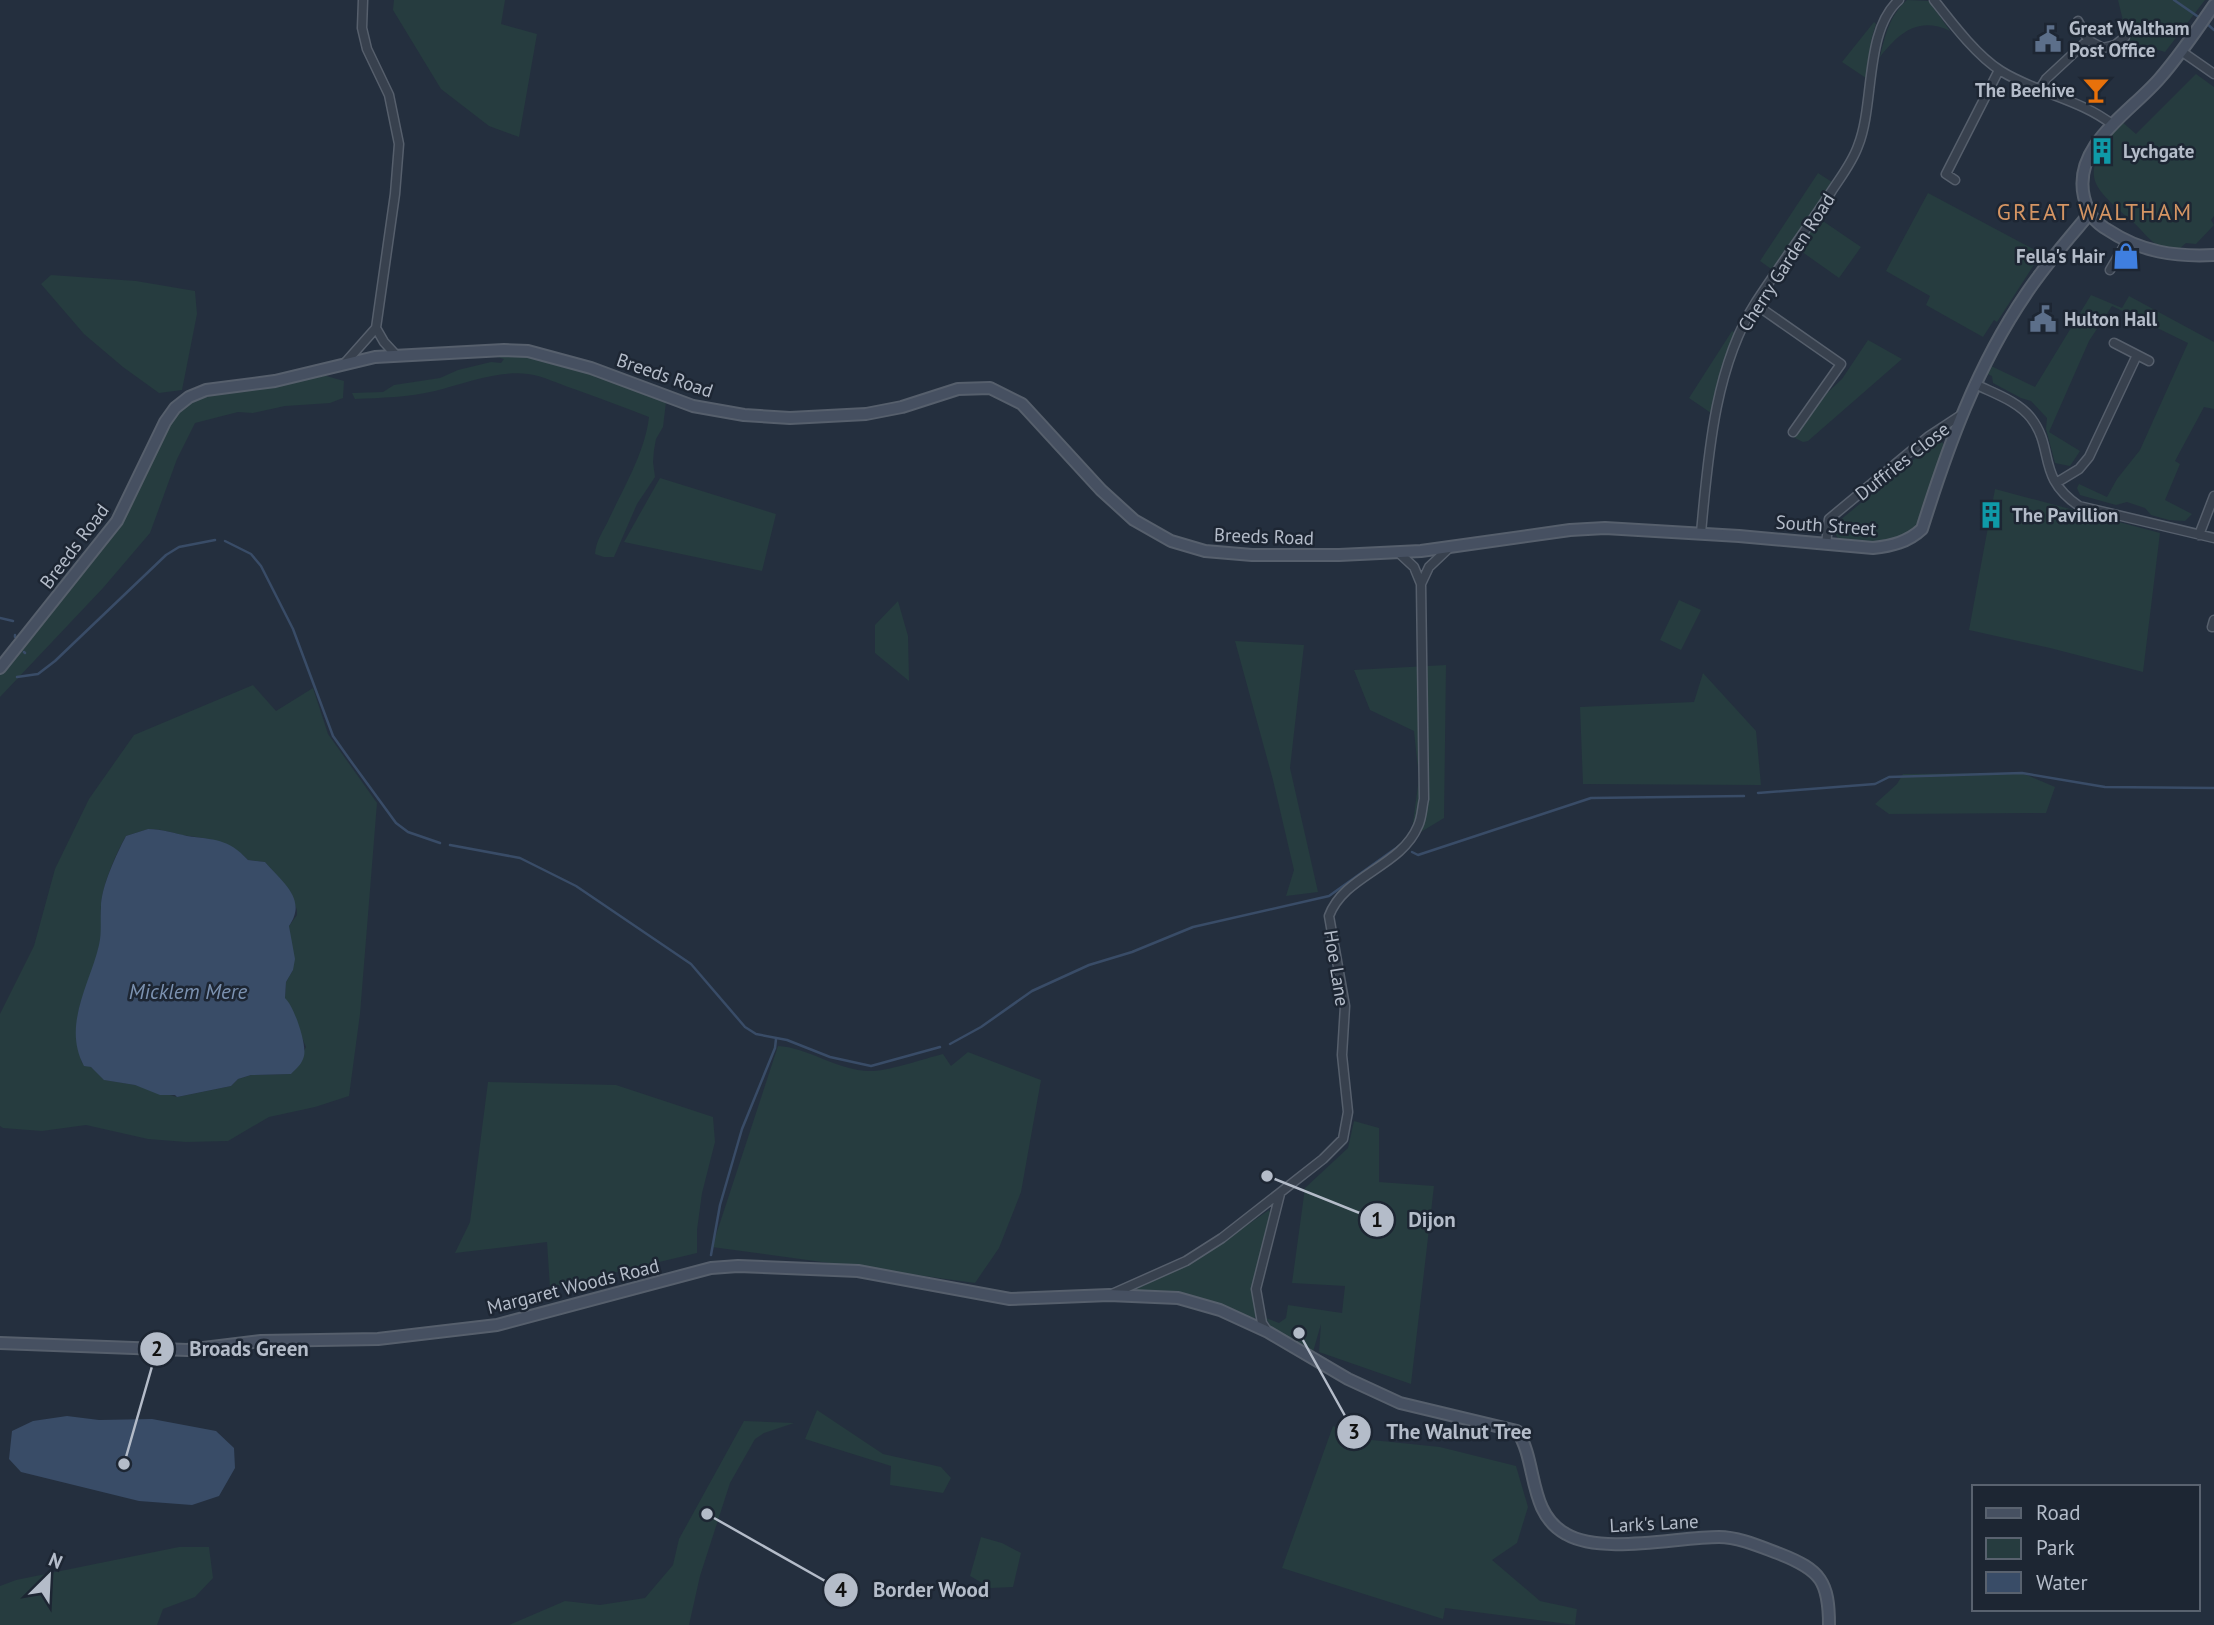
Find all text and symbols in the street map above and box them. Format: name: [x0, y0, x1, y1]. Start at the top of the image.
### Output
place label: Great Waltham Post Office: [2069, 16, 2189, 62]
public building icon: Great Waltham Post Office: [2033, 24, 2063, 54]
bar icon: The Beehive: [2081, 75, 2111, 105]
place label: The Beehive: [1975, 78, 2075, 102]
building icon: Lychgate: [2087, 136, 2117, 166]
place label: Lychgate: [2123, 139, 2194, 163]
street label: Cherry Garden Road: [1732, 188, 1840, 336]
district label: GREAT WALTHAM: [1997, 197, 2193, 226]
shop icon: Fella's Hair: [2111, 241, 2141, 271]
place label: Fella's Hair: [2016, 244, 2105, 268]
public building icon: Hulton Hall: [2028, 304, 2058, 334]
place label: Hulton Hall: [2064, 307, 2157, 331]
street label: Breeds Road: [614, 347, 716, 403]
street label: Duffries Close: [1850, 417, 1954, 505]
street label: Breeds Road: [34, 499, 114, 593]
building icon: The Pavillion: [1976, 500, 2006, 530]
place label: The Pavillion: [2012, 503, 2118, 527]
street label: South Street: [1775, 510, 1878, 541]
street label: Breeds Road: [1214, 522, 1314, 550]
street label: Hoe Lane: [1319, 928, 1355, 1008]
water label: Micklem Mere: [129, 978, 248, 1005]
callout: Dijon: [1360, 1199, 1470, 1241]
text: 1: [1371, 1206, 1383, 1233]
text: Dijon: [1408, 1206, 1456, 1233]
street label: Margaret Woods Road: [484, 1253, 662, 1319]
callout: Broads Green: [140, 1328, 323, 1370]
text: 2: [151, 1335, 163, 1362]
text: Broads Green: [189, 1335, 309, 1362]
callout: The Walnut Tree: [1336, 1411, 1546, 1453]
text: 3: [1348, 1418, 1360, 1445]
text: The Walnut Tree: [1386, 1418, 1532, 1445]
legend: [1972, 1485, 2200, 1611]
text: Road: [2036, 1499, 2080, 1526]
street label: Lark's Lane: [1609, 1509, 1699, 1537]
text: Park: [2036, 1534, 2075, 1561]
north arrow: [14, 1541, 84, 1611]
text: N: [45, 1547, 66, 1574]
callout: Border Wood: [824, 1569, 1003, 1611]
text: Water: [2036, 1569, 2088, 1596]
text: 4: [835, 1576, 847, 1603]
text: Border Wood: [873, 1576, 989, 1603]

